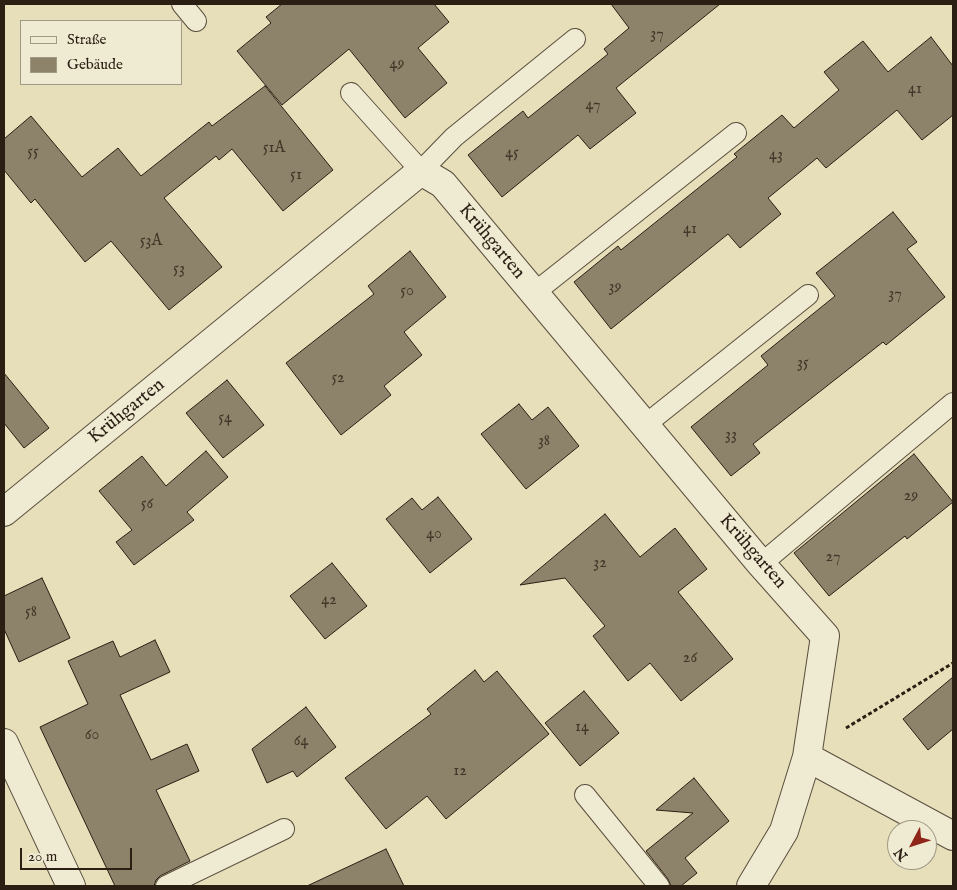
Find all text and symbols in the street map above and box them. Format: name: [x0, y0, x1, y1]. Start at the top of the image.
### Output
legend: [20, 20, 182, 85]
house number: 37: [650, 25, 664, 45]
text: Straße: [67, 30, 106, 49]
text: Gebäude: [67, 55, 123, 74]
house number: 49: [390, 55, 404, 75]
house number: 41: [908, 80, 922, 100]
house number: 47: [586, 96, 600, 116]
house number: 51A: [263, 139, 285, 159]
house number: 55: [27, 143, 39, 163]
house number: 45: [505, 144, 519, 164]
house number: 43: [769, 146, 783, 166]
house number: 51: [290, 166, 302, 186]
street label: Krühgarten: [453, 200, 529, 284]
house number: 41: [683, 220, 697, 240]
house number: 53A: [140, 232, 162, 252]
house number: 53: [173, 260, 185, 280]
house number: 39: [609, 278, 621, 298]
house number: 50: [400, 282, 414, 302]
house number: 37: [888, 285, 902, 305]
house number: 35: [797, 354, 809, 374]
house number: 52: [331, 369, 345, 389]
street label: Krühgarten: [84, 374, 170, 450]
house number: 54: [218, 409, 232, 429]
house number: 33: [725, 426, 737, 446]
house number: 38: [538, 432, 550, 452]
house number: 29: [904, 487, 918, 507]
house number: 56: [141, 495, 153, 515]
street label: Krühgarten: [713, 510, 791, 594]
house number: 40: [426, 525, 442, 545]
house number: 27: [826, 548, 840, 568]
house number: 32: [593, 554, 607, 574]
house number: 42: [321, 591, 337, 611]
house number: 58: [25, 603, 37, 623]
house number: 26: [683, 649, 697, 669]
house number: 14: [575, 718, 589, 738]
house number: 60: [85, 726, 99, 746]
house number: 64: [294, 732, 308, 752]
house number: 12: [453, 762, 467, 782]
north arrow: [887, 820, 937, 870]
scale bar: [22, 838, 135, 870]
text: N: [890, 844, 912, 864]
text: 20 m: [28, 847, 57, 866]

